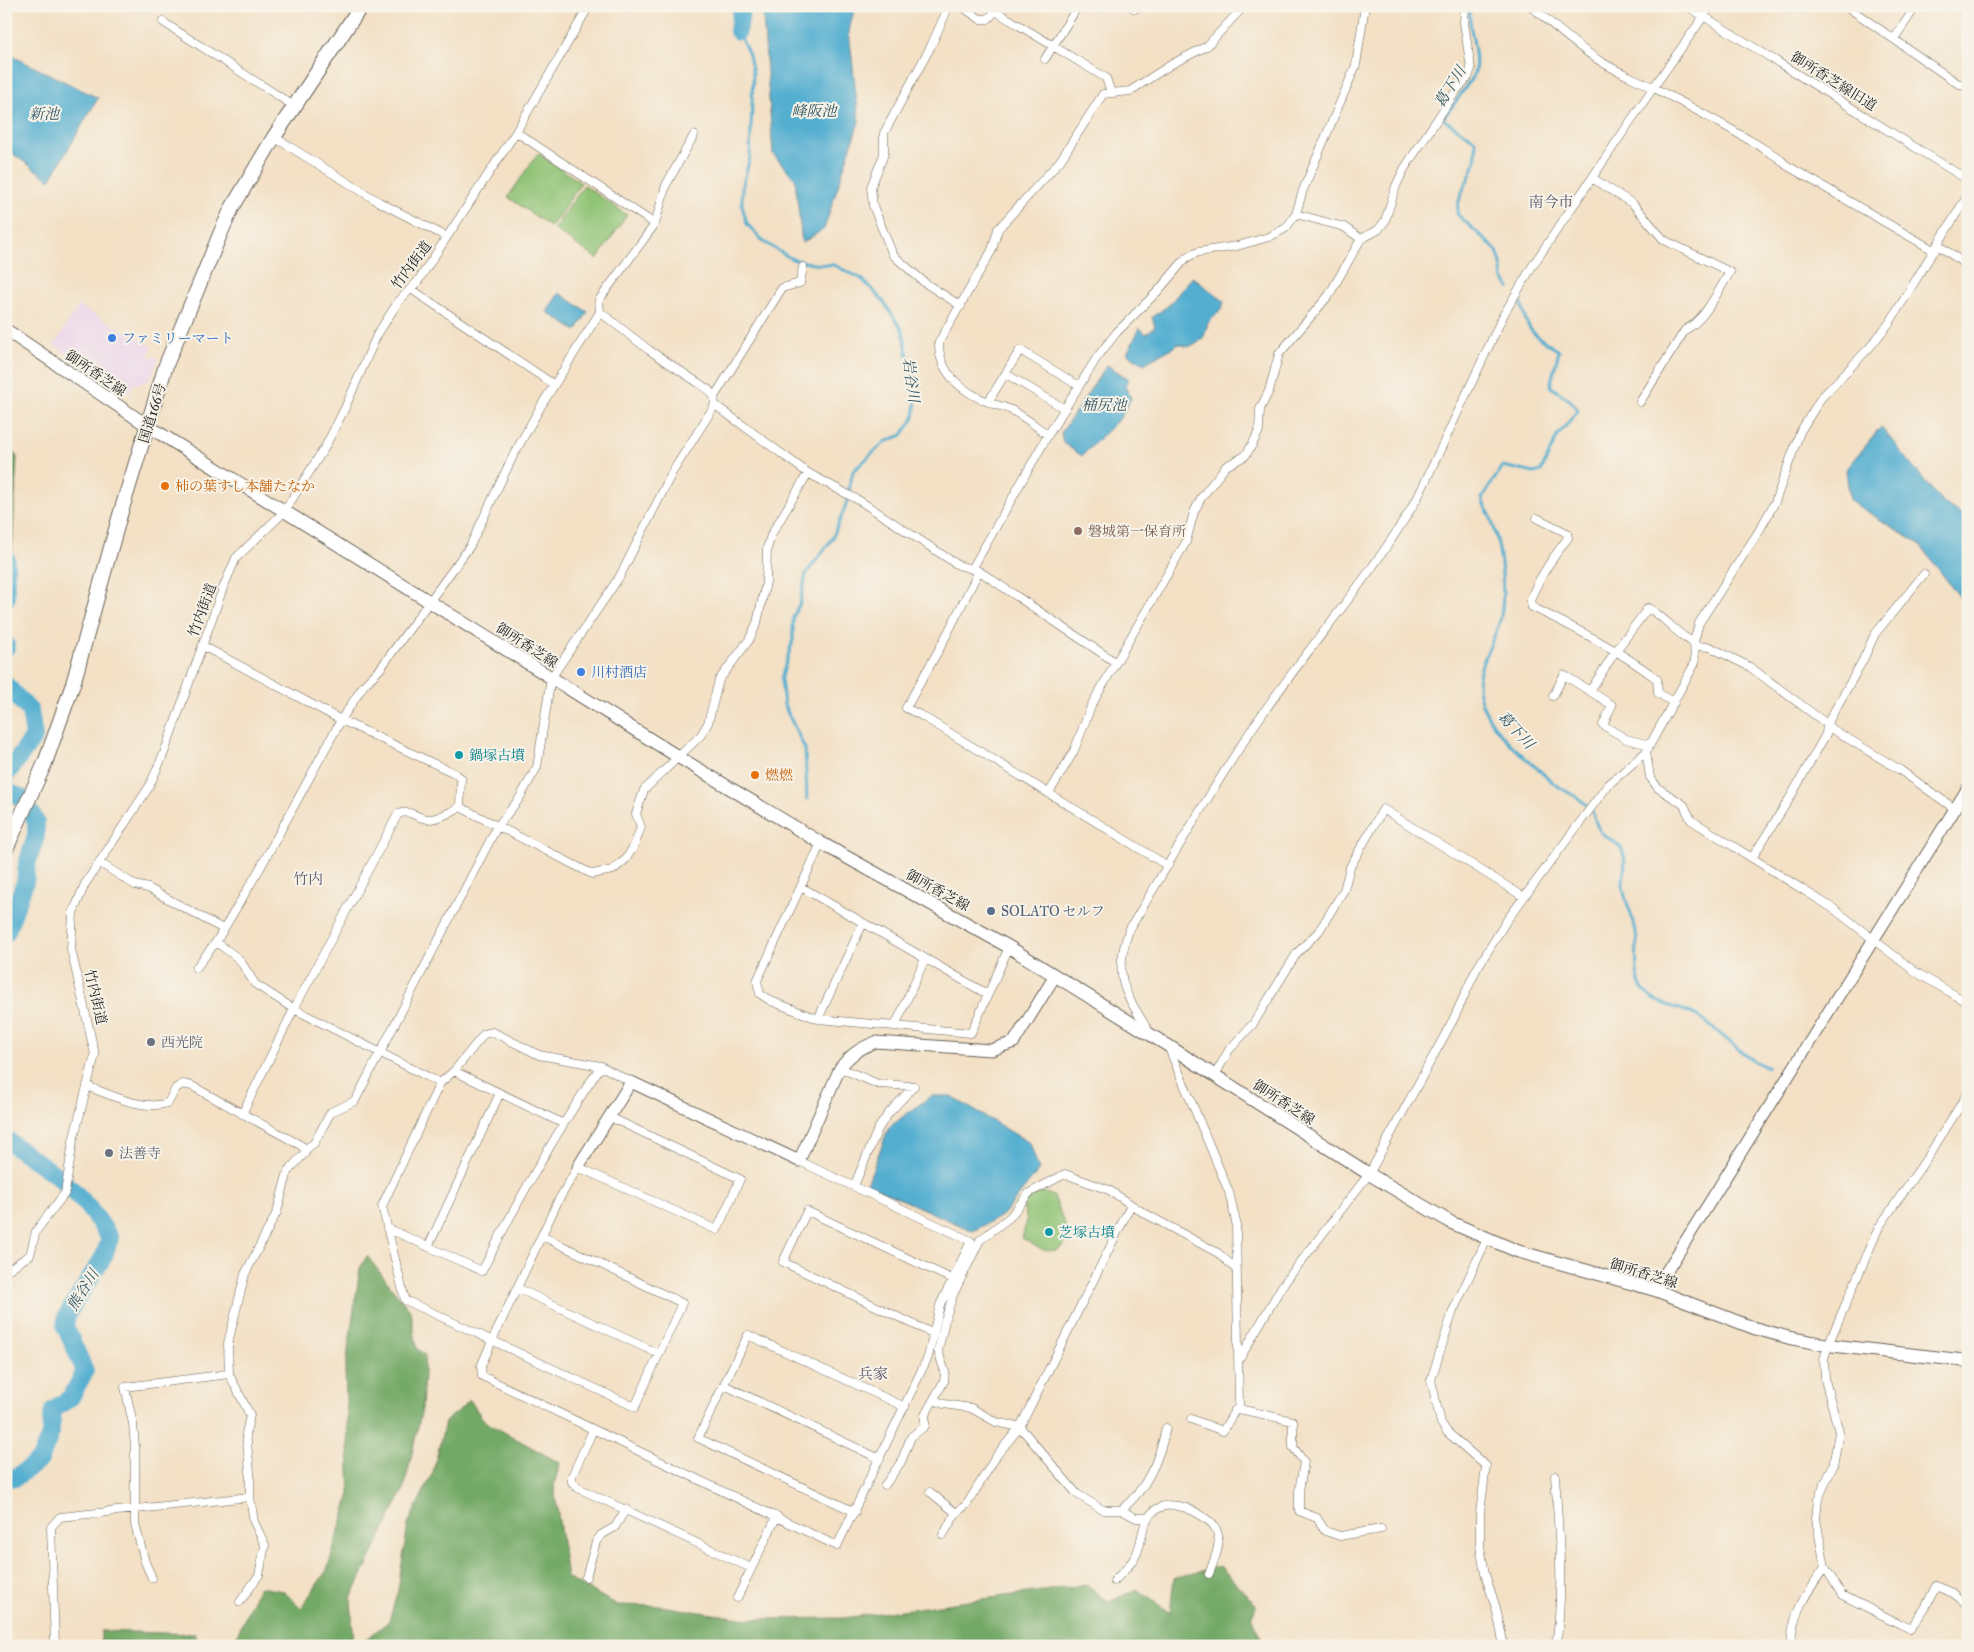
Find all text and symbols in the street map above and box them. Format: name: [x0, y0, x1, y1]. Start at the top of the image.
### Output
street label: 御所香芝線旧道: [1788, 48, 1880, 115]
water label: 葛下川: [1430, 61, 1471, 111]
water label: 峰阪池: [791, 102, 838, 120]
water label: 新池: [29, 105, 61, 123]
district label: 南今市: [1528, 193, 1574, 211]
street label: 竹内街道: [388, 238, 435, 293]
place label: ファミリーマート: [122, 330, 234, 347]
marker: ファミリーマート: [106, 332, 118, 344]
street label: 御所香芝線: [62, 347, 129, 400]
water label: 岩谷川: [899, 356, 923, 406]
street label: 国道166号: [135, 381, 170, 445]
water label: 桶尻池: [1081, 396, 1128, 414]
place label: 柿の葉すし本舗たなか: [175, 478, 315, 495]
marker: 柿の葉すし本舗たなか: [159, 480, 171, 492]
place label: 磐城第一保育所: [1088, 523, 1186, 540]
marker: 磐城第一保育所: [1072, 525, 1084, 537]
street label: 竹内街道: [185, 581, 220, 639]
street label: 御所香芝線: [493, 619, 561, 672]
place label: 川村酒店: [591, 664, 647, 681]
marker: 川村酒店: [575, 666, 587, 678]
water label: 葛下川: [1494, 707, 1539, 754]
place label: 鍋塚古墳: [469, 747, 525, 764]
marker: 鍋塚古墳: [453, 749, 465, 761]
place label: 燃燃: [765, 767, 793, 784]
marker: 燃燃: [749, 769, 761, 781]
street label: 御所香芝線: [903, 866, 972, 915]
district label: 竹内: [293, 870, 323, 888]
place label: SOLATO セルフ: [1001, 903, 1105, 920]
marker: SOLATO セルフ: [985, 905, 997, 917]
street label: 竹内街道: [81, 968, 110, 1026]
place label: 西光院: [161, 1034, 203, 1051]
marker: 西光院: [145, 1036, 157, 1048]
street label: 御所香芝線: [1250, 1076, 1318, 1129]
place label: 法善寺: [119, 1145, 161, 1162]
marker: 法善寺: [103, 1147, 115, 1159]
place label: 芝塚古墳: [1059, 1224, 1115, 1241]
marker: 芝塚古墳: [1043, 1226, 1055, 1238]
street label: 御所香芝線: [1608, 1255, 1680, 1292]
water label: 熊谷川: [63, 1264, 104, 1314]
district label: 兵家: [858, 1365, 888, 1383]

